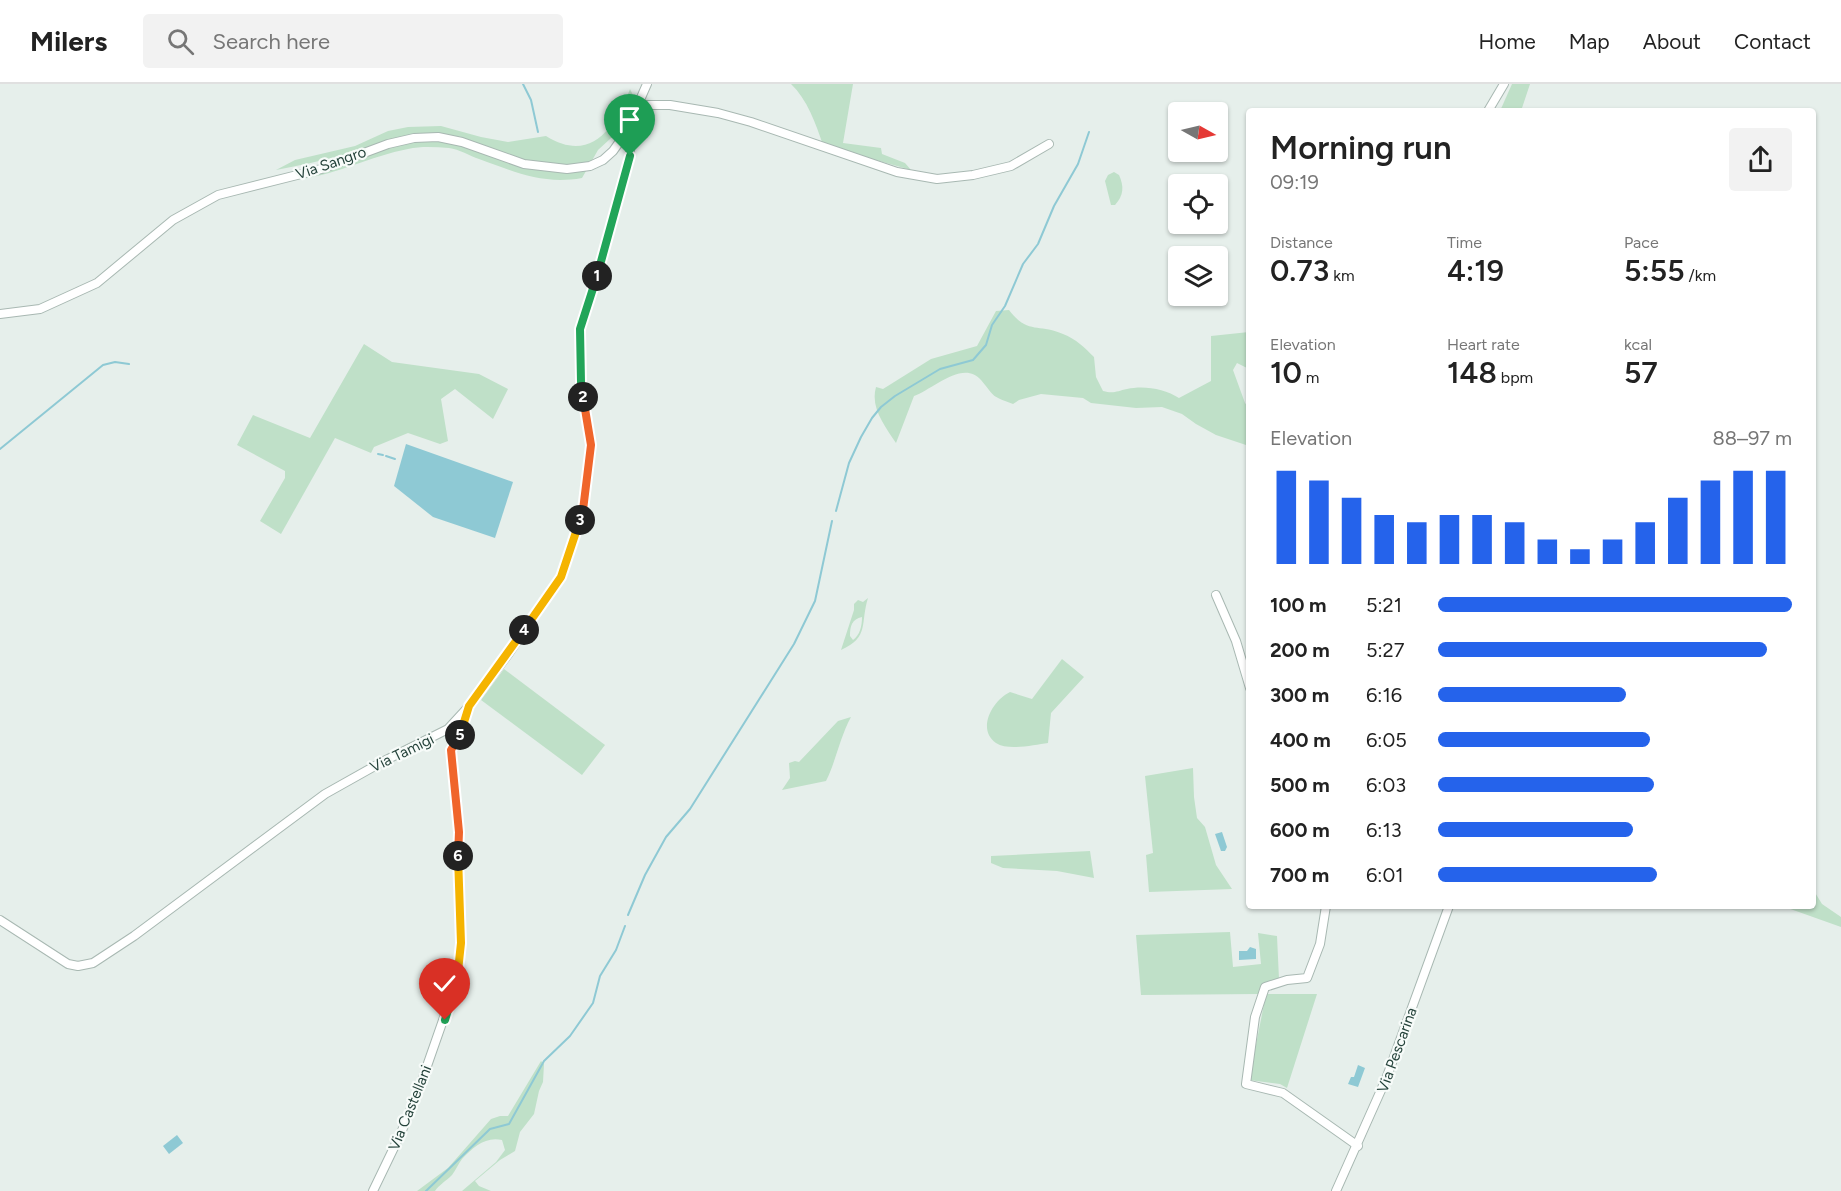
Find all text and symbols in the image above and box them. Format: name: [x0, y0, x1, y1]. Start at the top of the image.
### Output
search box: [143, 14, 563, 68]
text: Milers: [30, 24, 107, 58]
icon: search: [164, 25, 197, 58]
text: Search here: [212, 28, 330, 55]
text: Home: [1479, 29, 1536, 54]
text: Map: [1569, 29, 1610, 54]
text: About: [1643, 29, 1701, 54]
text: Contact: [1734, 29, 1811, 54]
pin: [604, 94, 655, 156]
north arrow: [1168, 102, 1228, 162]
map controls: [1168, 102, 1228, 306]
icon: arrive: [613, 103, 646, 136]
text: Morning run: [1270, 128, 1452, 167]
button: share: [1729, 128, 1792, 191]
street label: Via Sangro: [294, 143, 369, 183]
text: 09:19: [1270, 170, 1319, 194]
button: locate: [1168, 174, 1228, 234]
text: Distance: [1270, 233, 1333, 252]
text: Time: [1447, 233, 1482, 252]
text: Pace: [1624, 233, 1659, 252]
button: layers: [1168, 246, 1228, 306]
text: 0.73: [1270, 252, 1329, 289]
text: 4:19: [1447, 252, 1504, 289]
text: 5:55: [1624, 252, 1684, 289]
pin: 1: [582, 261, 612, 291]
text: 1: [594, 266, 600, 285]
text: km: [1329, 266, 1355, 285]
text: /km: [1684, 266, 1716, 285]
text: Elevation: [1270, 335, 1336, 354]
text: Heart rate: [1447, 335, 1520, 354]
text: kcal: [1624, 335, 1652, 354]
text: 10: [1270, 354, 1302, 391]
text: 148: [1447, 354, 1497, 391]
text: 57: [1624, 354, 1658, 391]
text: m: [1302, 368, 1320, 387]
text: bpm: [1497, 368, 1533, 387]
pin: 2: [568, 382, 598, 412]
text: 2: [578, 387, 588, 406]
text: Elevation: [1270, 426, 1352, 450]
text: 88–97 m: [1712, 426, 1792, 450]
pin: 3: [565, 505, 595, 535]
text: 3: [576, 510, 584, 529]
text: 100 m: [1270, 593, 1327, 617]
text: 5:21: [1366, 593, 1402, 617]
pin: 4: [509, 615, 539, 645]
text: 4: [519, 620, 529, 639]
text: 200 m: [1270, 638, 1330, 662]
text: 5:27: [1366, 638, 1404, 662]
text: 300 m: [1270, 683, 1329, 707]
text: 6:16: [1366, 683, 1402, 707]
pin: 5: [445, 720, 475, 750]
text: 5: [455, 725, 465, 744]
text: 400 m: [1270, 728, 1331, 752]
text: 6:05: [1366, 728, 1407, 752]
street label: Via Tamigi: [367, 730, 437, 776]
text: 500 m: [1270, 773, 1330, 797]
text: 6:03: [1366, 773, 1406, 797]
text: 600 m: [1270, 818, 1330, 842]
text: 6:13: [1366, 818, 1402, 842]
pin: 6: [443, 841, 473, 871]
text: 6: [453, 846, 463, 865]
text: 700 m: [1270, 863, 1329, 887]
text: 6:01: [1366, 863, 1403, 887]
pin: [419, 958, 470, 1020]
icon: check: [428, 967, 461, 1000]
street label: Via Pescarina: [1373, 1005, 1421, 1095]
street label: Via Castellani: [385, 1063, 435, 1153]

